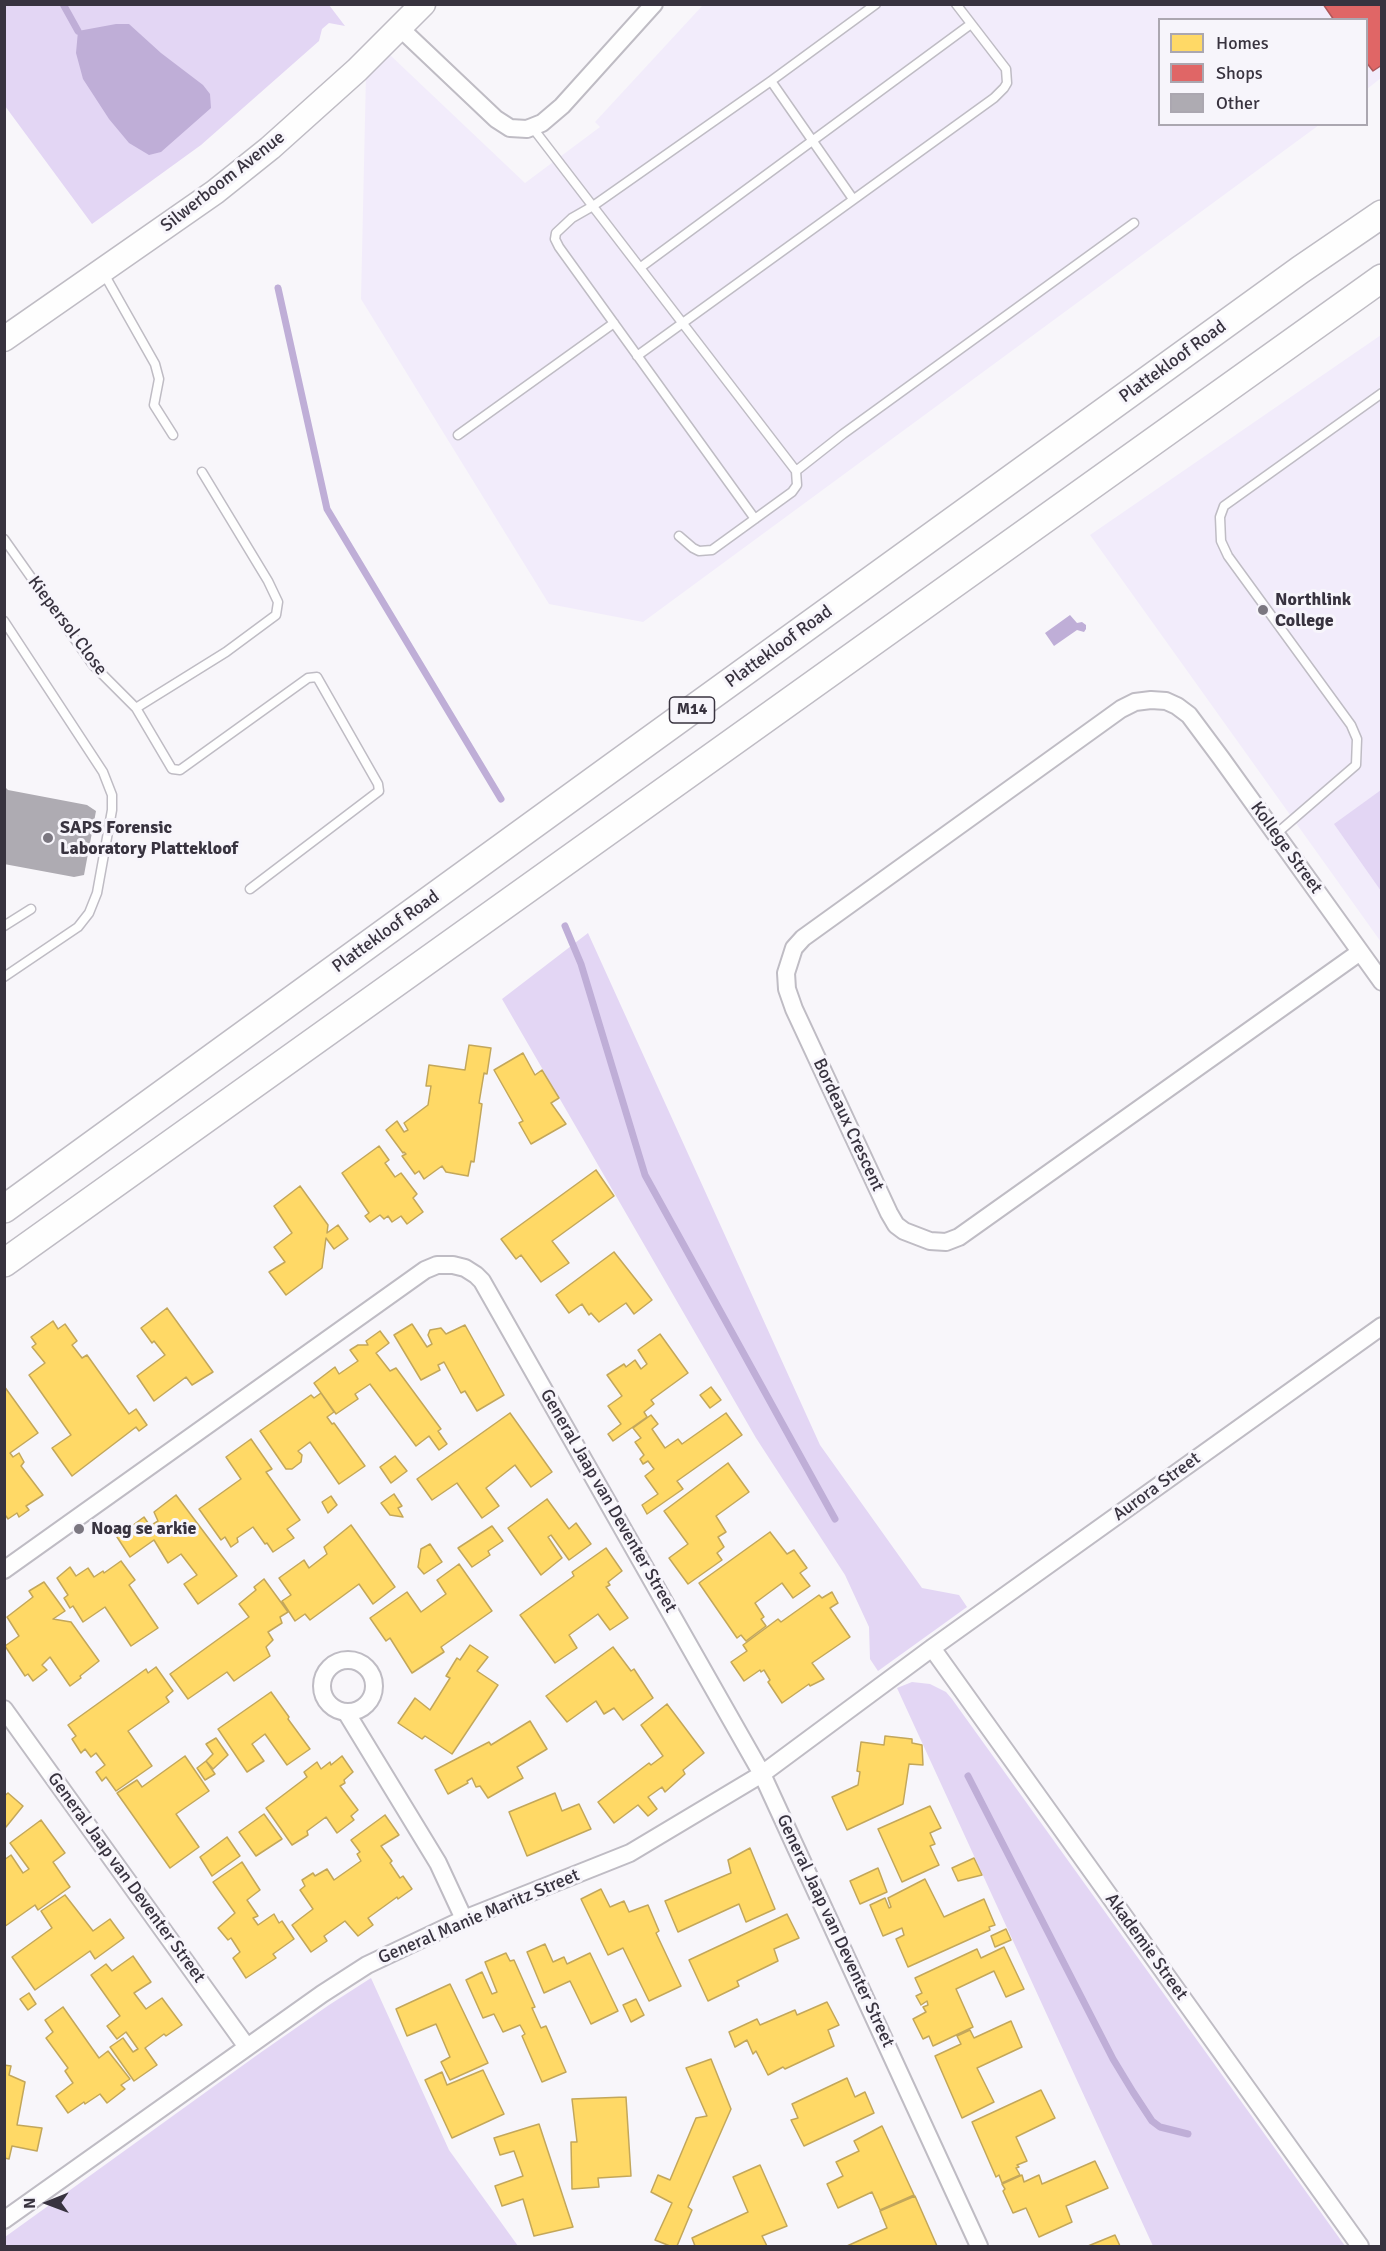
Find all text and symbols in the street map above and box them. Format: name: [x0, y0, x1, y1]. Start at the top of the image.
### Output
legend: [1158, 18, 1368, 126]
text: Homes: [1216, 32, 1269, 54]
text: Shops: [1216, 62, 1263, 84]
text: Other: [1216, 92, 1260, 114]
street label: Silwerboom Avenue: [157, 127, 289, 237]
street label: Plattekloof Road: [1115, 316, 1231, 408]
street label: Kiepersol Close: [23, 572, 111, 680]
place label: Northlink College: [1275, 589, 1351, 632]
street label: Plattekloof Road: [721, 601, 837, 693]
marker: Northlink College: [1256, 603, 1270, 617]
road number: M14: [670, 697, 714, 723]
street label: Kollege Street: [1245, 798, 1327, 898]
place label: SAPS Forensic Laboratory Plattekloof: [60, 817, 238, 860]
marker: SAPS Forensic Laboratory Plattekloof: [41, 831, 55, 845]
street label: Plattekloof Road: [328, 886, 444, 978]
street label: Bordeaux Crescent: [808, 1055, 888, 1195]
street label: General Jaap van Deventer Street: [535, 1385, 681, 1617]
street label: Aurora Street: [1109, 1448, 1205, 1526]
place label: Noag se arkie: [91, 1518, 197, 1540]
marker: Noag se arkie: [72, 1522, 86, 1536]
street label: General Jaap van Deventer Street: [42, 1769, 210, 1987]
street label: General Jaap van Deventer Street: [771, 1811, 899, 2051]
street label: General Manie Maritz Street: [375, 1865, 583, 1969]
street label: Akademie Street: [1100, 1889, 1192, 2005]
north arrow: [18, 2173, 78, 2233]
text: N: [20, 2198, 40, 2209]

